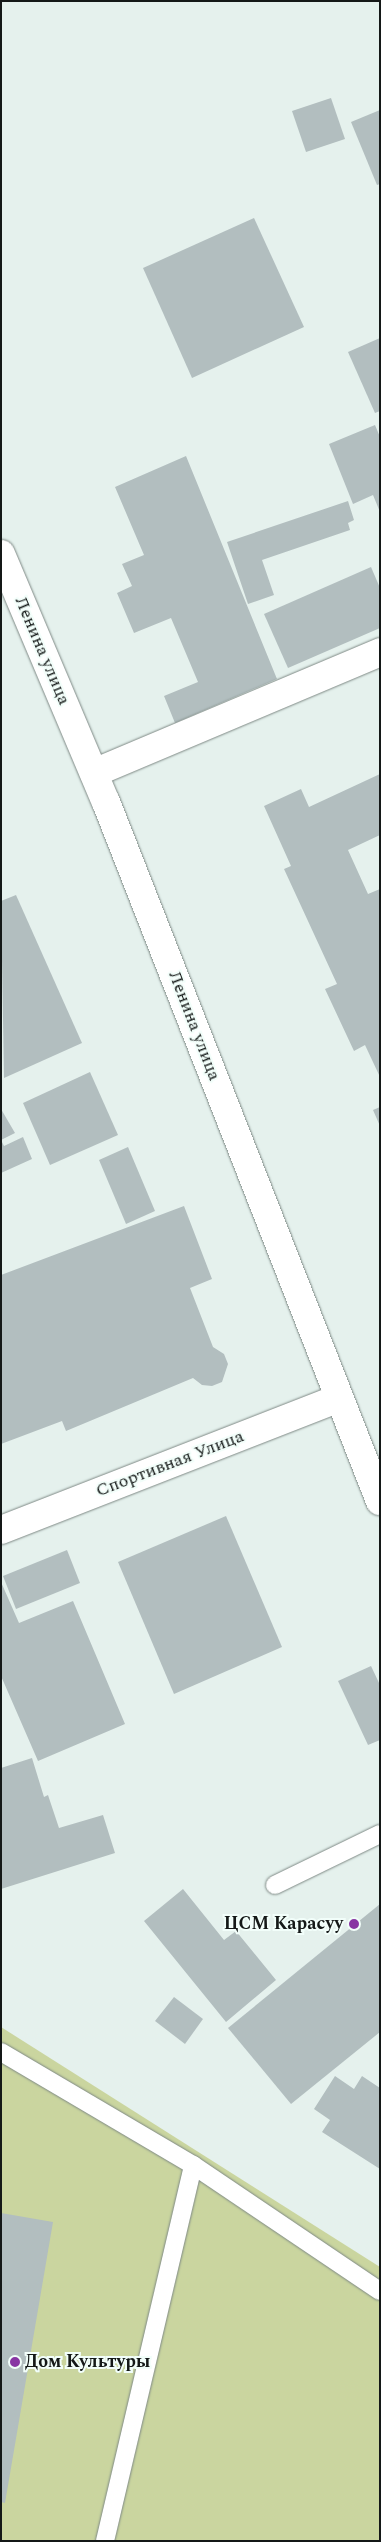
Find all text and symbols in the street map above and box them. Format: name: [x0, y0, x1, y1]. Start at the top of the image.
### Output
street label: Ленина улица: [9, 594, 75, 708]
street label: Ленина улица: [163, 968, 225, 1084]
street label: Спортивная Улица: [93, 1426, 247, 1502]
place label: ЦСМ Карасуу: [224, 1913, 343, 1935]
marker: ЦСМ Карасуу: [347, 1917, 361, 1931]
place label: Дом Культуры: [25, 2351, 150, 2373]
marker: Дом Культуры: [9, 2356, 21, 2368]

